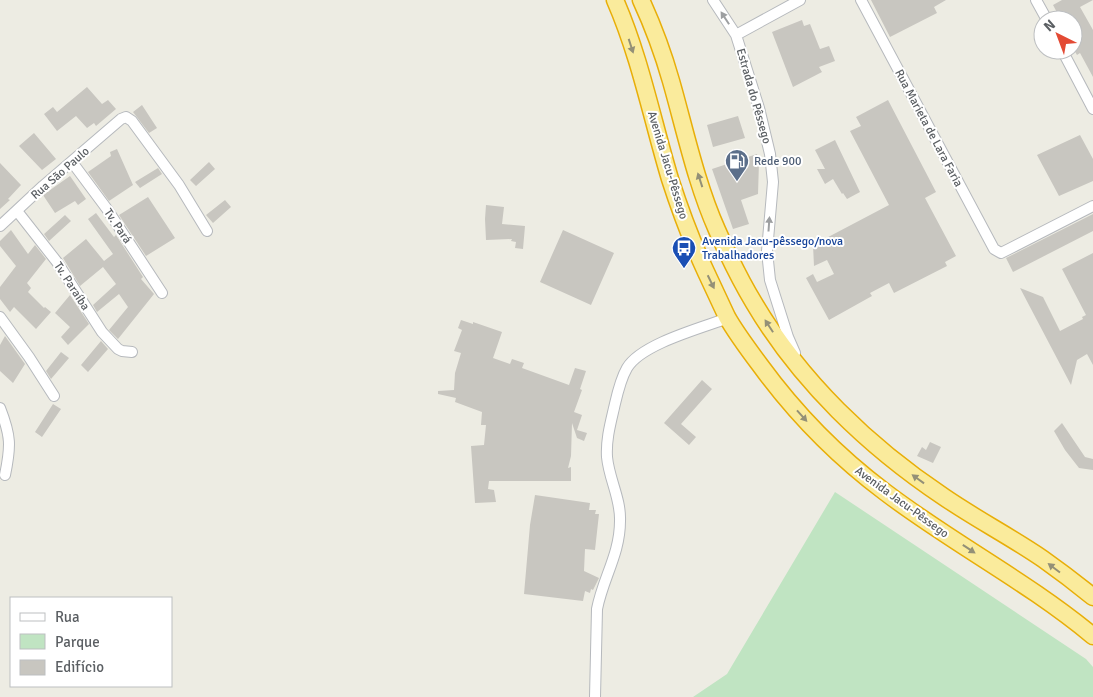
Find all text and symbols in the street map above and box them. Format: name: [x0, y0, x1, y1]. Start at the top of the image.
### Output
north arrow: [1033, 10, 1083, 60]
one-way arrow: [721, 11, 730, 24]
text: N: [1040, 16, 1059, 35]
one-way arrow: [628, 38, 636, 53]
street label: Estrada do Pêssego: [733, 47, 774, 146]
street label: Rua Marieta de Lara Faria: [891, 67, 966, 190]
street label: Avenida Jacu-Pêssego: [644, 109, 691, 221]
street label: Rua São Paulo: [28, 144, 93, 203]
fuel station icon: Rede 900: [724, 148, 750, 182]
place label: Rede 900: [754, 154, 802, 169]
one-way arrow: [695, 172, 703, 187]
street label: Tv. Pará: [100, 206, 135, 247]
one-way arrow: [765, 216, 773, 232]
place label: Avenida Jacu-pêssego/nova Trabalhadores: [702, 234, 843, 263]
bus stop icon: Avenida Jacu-pêssego/nova Trabalhadores: [671, 235, 697, 269]
street label: Tv. Paraíba: [50, 259, 93, 313]
one-way arrow: [707, 275, 715, 289]
one-way arrow: [764, 319, 773, 333]
one-way arrow: [796, 410, 807, 423]
street label: Avenida Jacu-Pêssego: [852, 463, 952, 542]
one-way arrow: [911, 474, 925, 484]
one-way arrow: [963, 545, 976, 554]
one-way arrow: [1048, 562, 1061, 573]
legend: [10, 597, 172, 687]
text: Rua: [55, 608, 80, 626]
text: Parque: [55, 633, 100, 651]
text: Edifício: [55, 658, 104, 676]

